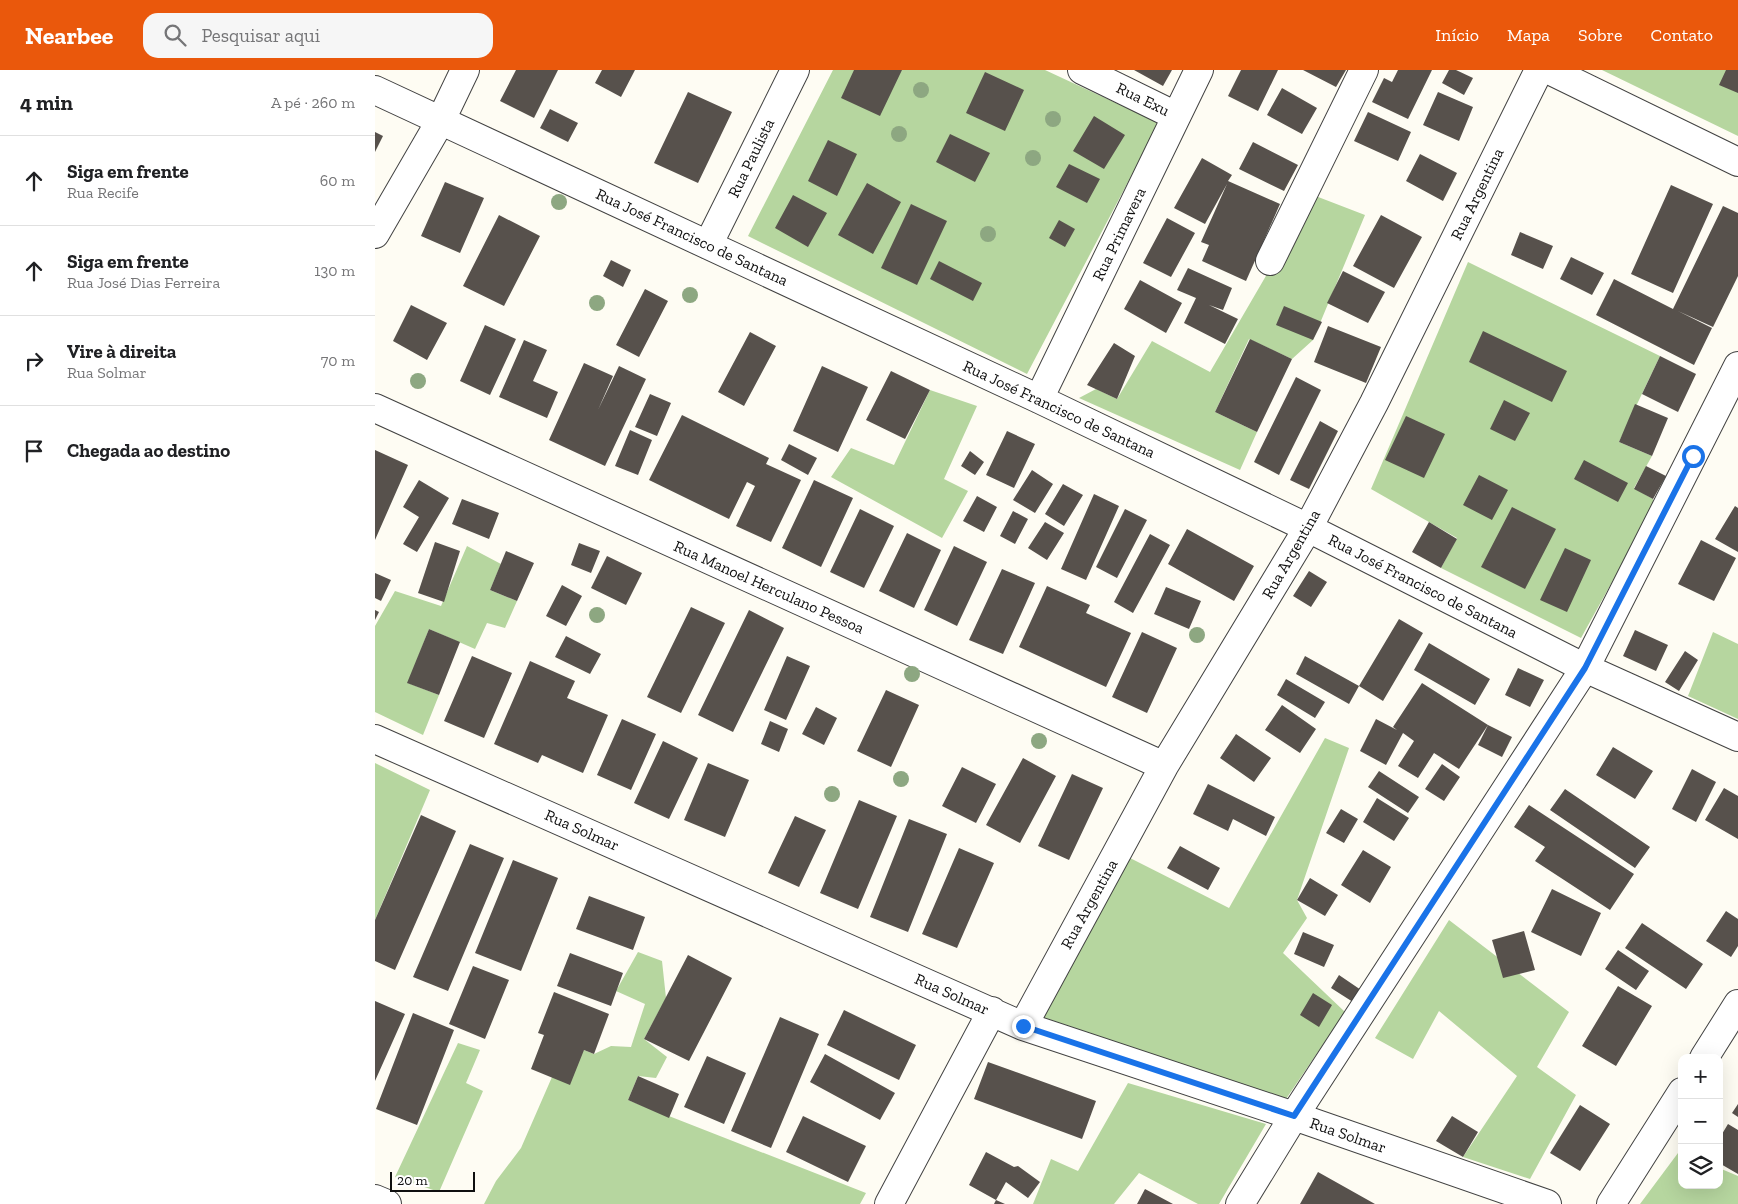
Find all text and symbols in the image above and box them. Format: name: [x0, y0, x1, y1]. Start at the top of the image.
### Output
search box: [143, 13, 493, 58]
text: Nearbee: [25, 21, 113, 50]
icon: search: [161, 21, 189, 49]
text: Pesquisar aqui: [201, 24, 320, 47]
text: Início: [1435, 24, 1479, 46]
text: Mapa: [1507, 24, 1550, 46]
text: Sobre: [1578, 24, 1623, 46]
text: Contato: [1651, 24, 1713, 46]
street label: Rua Exu: [1113, 78, 1173, 120]
text: 4 min: [20, 90, 73, 115]
text: A pé · 260 m: [271, 93, 355, 112]
street label: Rua Paulista: [724, 115, 778, 201]
street label: Rua Argentina: [1447, 145, 1507, 243]
text: Siga em frente: [67, 160, 189, 183]
icon: ahead: [20, 167, 48, 195]
text: 60 m: [320, 171, 355, 190]
text: Rua Recife: [67, 183, 139, 202]
street label: Rua José Francisco de Santana: [593, 184, 791, 290]
street label: Rua Primavera: [1088, 184, 1150, 284]
text: Siga em frente: [67, 250, 189, 273]
icon: ahead: [20, 257, 48, 285]
text: 130 m: [314, 261, 355, 280]
text: Rua José Dias Ferreira: [67, 273, 220, 292]
text: Vire à direita: [67, 340, 176, 363]
icon: right: [20, 347, 48, 375]
text: 70 m: [321, 351, 355, 370]
street label: Rua José Francisco de Santana: [960, 356, 1158, 462]
text: Rua Solmar: [67, 363, 146, 382]
icon: arrive: [20, 437, 48, 465]
text: Chegada ao destino: [67, 439, 230, 462]
route start: [1682, 445, 1705, 468]
street label: Rua Argentina: [1258, 506, 1324, 602]
street label: Rua José Francisco de Santana: [1325, 530, 1521, 642]
street label: Rua Manoel Herculano Pessoa: [671, 536, 867, 638]
street label: Rua Solmar: [542, 805, 622, 855]
street label: Rua Argentina: [1057, 856, 1122, 952]
street label: Rua Solmar: [912, 969, 992, 1019]
route end: [1012, 1015, 1035, 1038]
map controls: [1678, 1054, 1723, 1189]
button: +: [1678, 1054, 1723, 1099]
button: −: [1678, 1099, 1723, 1144]
street label: Rua Solmar: [1307, 1113, 1389, 1157]
button: layers: [1678, 1144, 1723, 1189]
scale bar: [390, 1169, 475, 1192]
text: 20 m: [397, 1172, 428, 1189]

